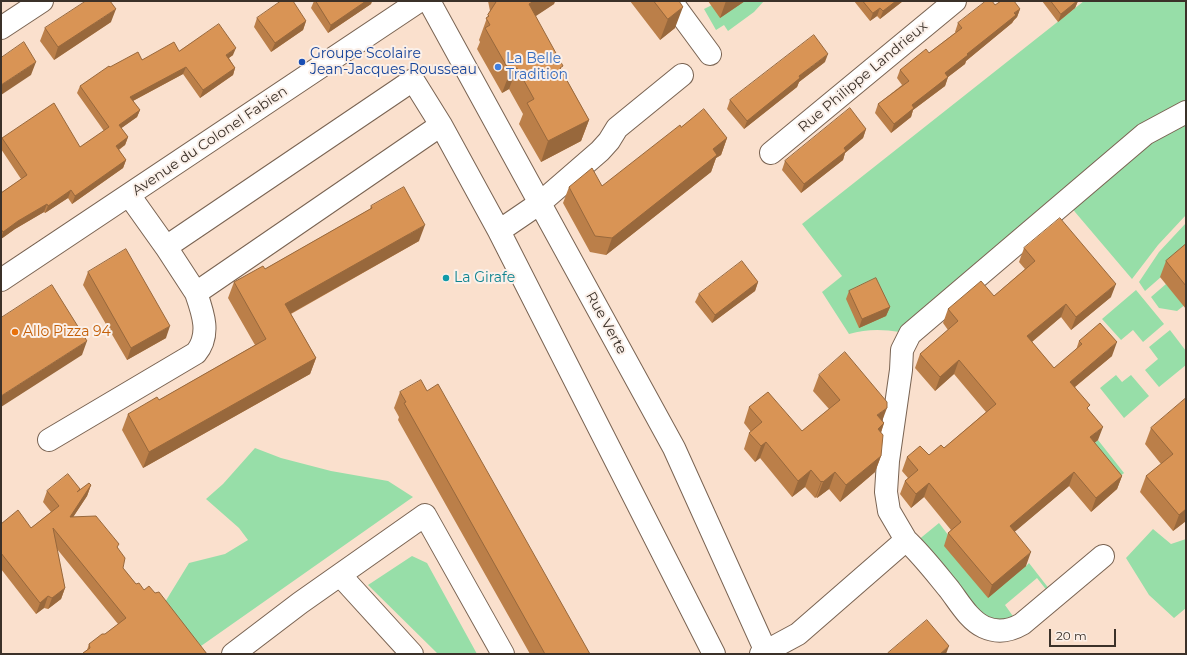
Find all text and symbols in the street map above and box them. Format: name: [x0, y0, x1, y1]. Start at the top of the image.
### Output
street label: Rue Philippe Landrieux: [795, 18, 931, 136]
place label: Groupe Scolaire Jean-Jacques Rousseau: [310, 46, 477, 78]
place label: La Belle Tradition: [506, 51, 568, 84]
marker: Groupe Scolaire Jean-Jacques Rousseau: [297, 57, 307, 67]
marker: La Belle Tradition: [493, 62, 503, 72]
street label: Avenue du Colonel Fabien: [129, 83, 291, 199]
place label: La Girafe: [454, 270, 515, 286]
marker: La Girafe: [441, 273, 451, 283]
street label: Rue Verte: [582, 289, 630, 357]
place label: Allo Pizza 94: [23, 324, 111, 340]
marker: Allo Pizza 94: [10, 327, 20, 337]
scale bar: [1051, 621, 1118, 647]
text: 20 m: [1056, 628, 1087, 643]

